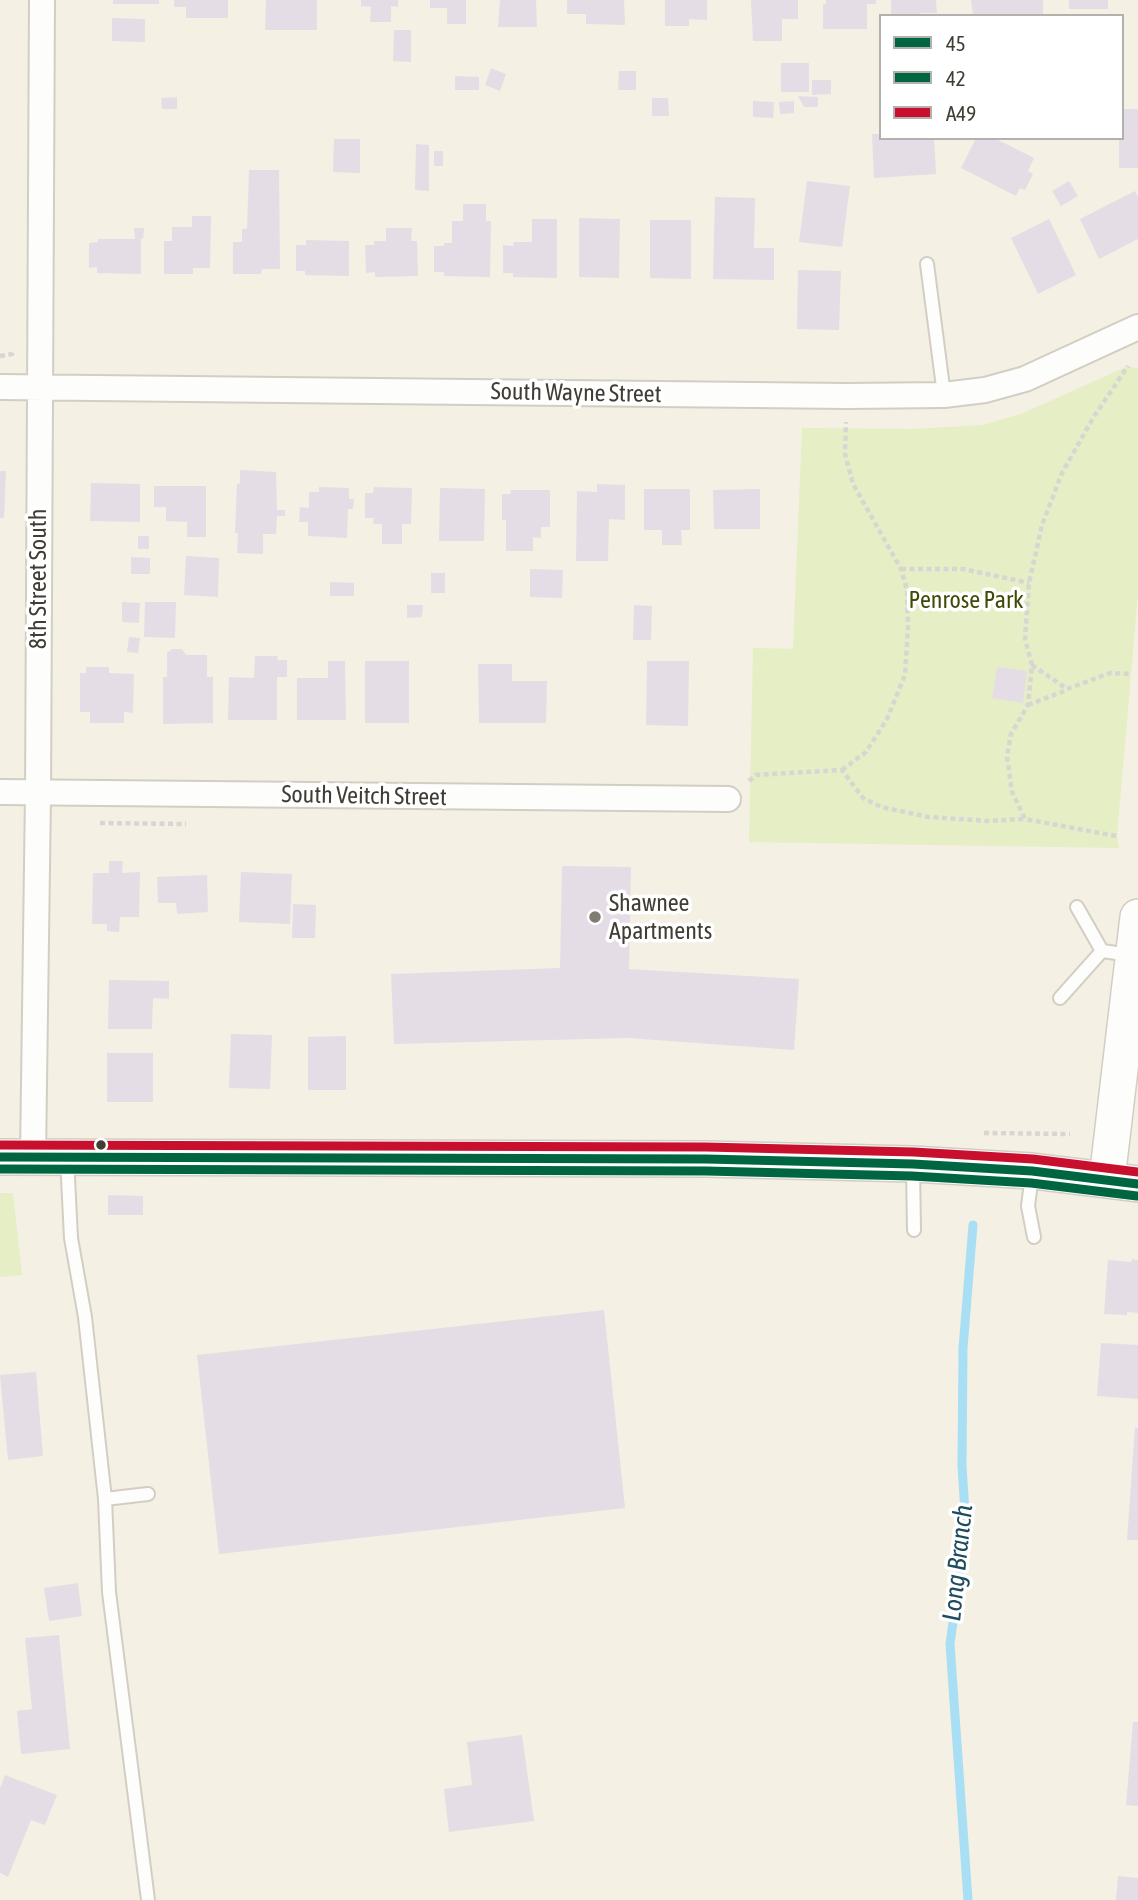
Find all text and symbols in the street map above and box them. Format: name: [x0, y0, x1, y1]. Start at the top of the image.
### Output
legend: [879, 14, 1124, 140]
text: 45: [946, 31, 966, 55]
text: 42: [946, 66, 966, 90]
text: A49: [946, 101, 976, 125]
street label: South Wayne Street: [490, 377, 662, 409]
street label: 8th Street South: [24, 509, 52, 649]
park label: Penrose Park: [908, 586, 1024, 614]
street label: South Veitch Street: [281, 780, 447, 812]
place label: Shawnee Apartments: [609, 889, 712, 945]
marker: Shawnee Apartments: [587, 909, 603, 925]
unlabelled marker: [94, 1138, 108, 1152]
water label: Long Branch: [936, 1503, 980, 1623]

